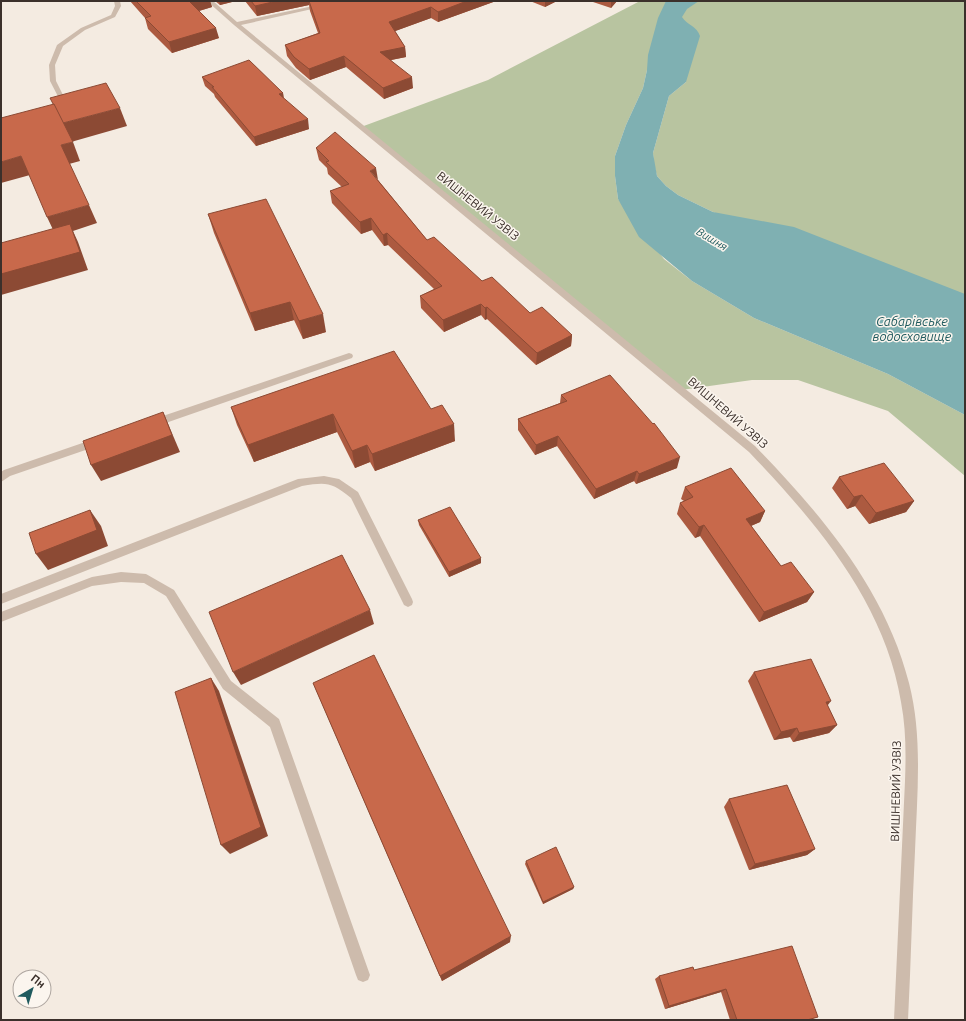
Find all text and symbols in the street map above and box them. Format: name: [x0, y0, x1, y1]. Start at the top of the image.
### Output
street label: ВИШНЕВИЙ УЗВІЗ: [435, 169, 522, 243]
water label: Вишня: [695, 225, 730, 253]
water label: Сабарівське водосховище: [873, 314, 952, 343]
street label: ВИШНЕВИЙ УЗВІЗ: [686, 374, 771, 451]
street label: ВИШНЕВИЙ УЗВІЗ: [888, 740, 903, 842]
north arrow: [12, 969, 52, 1009]
text: Пн: [29, 972, 48, 990]

